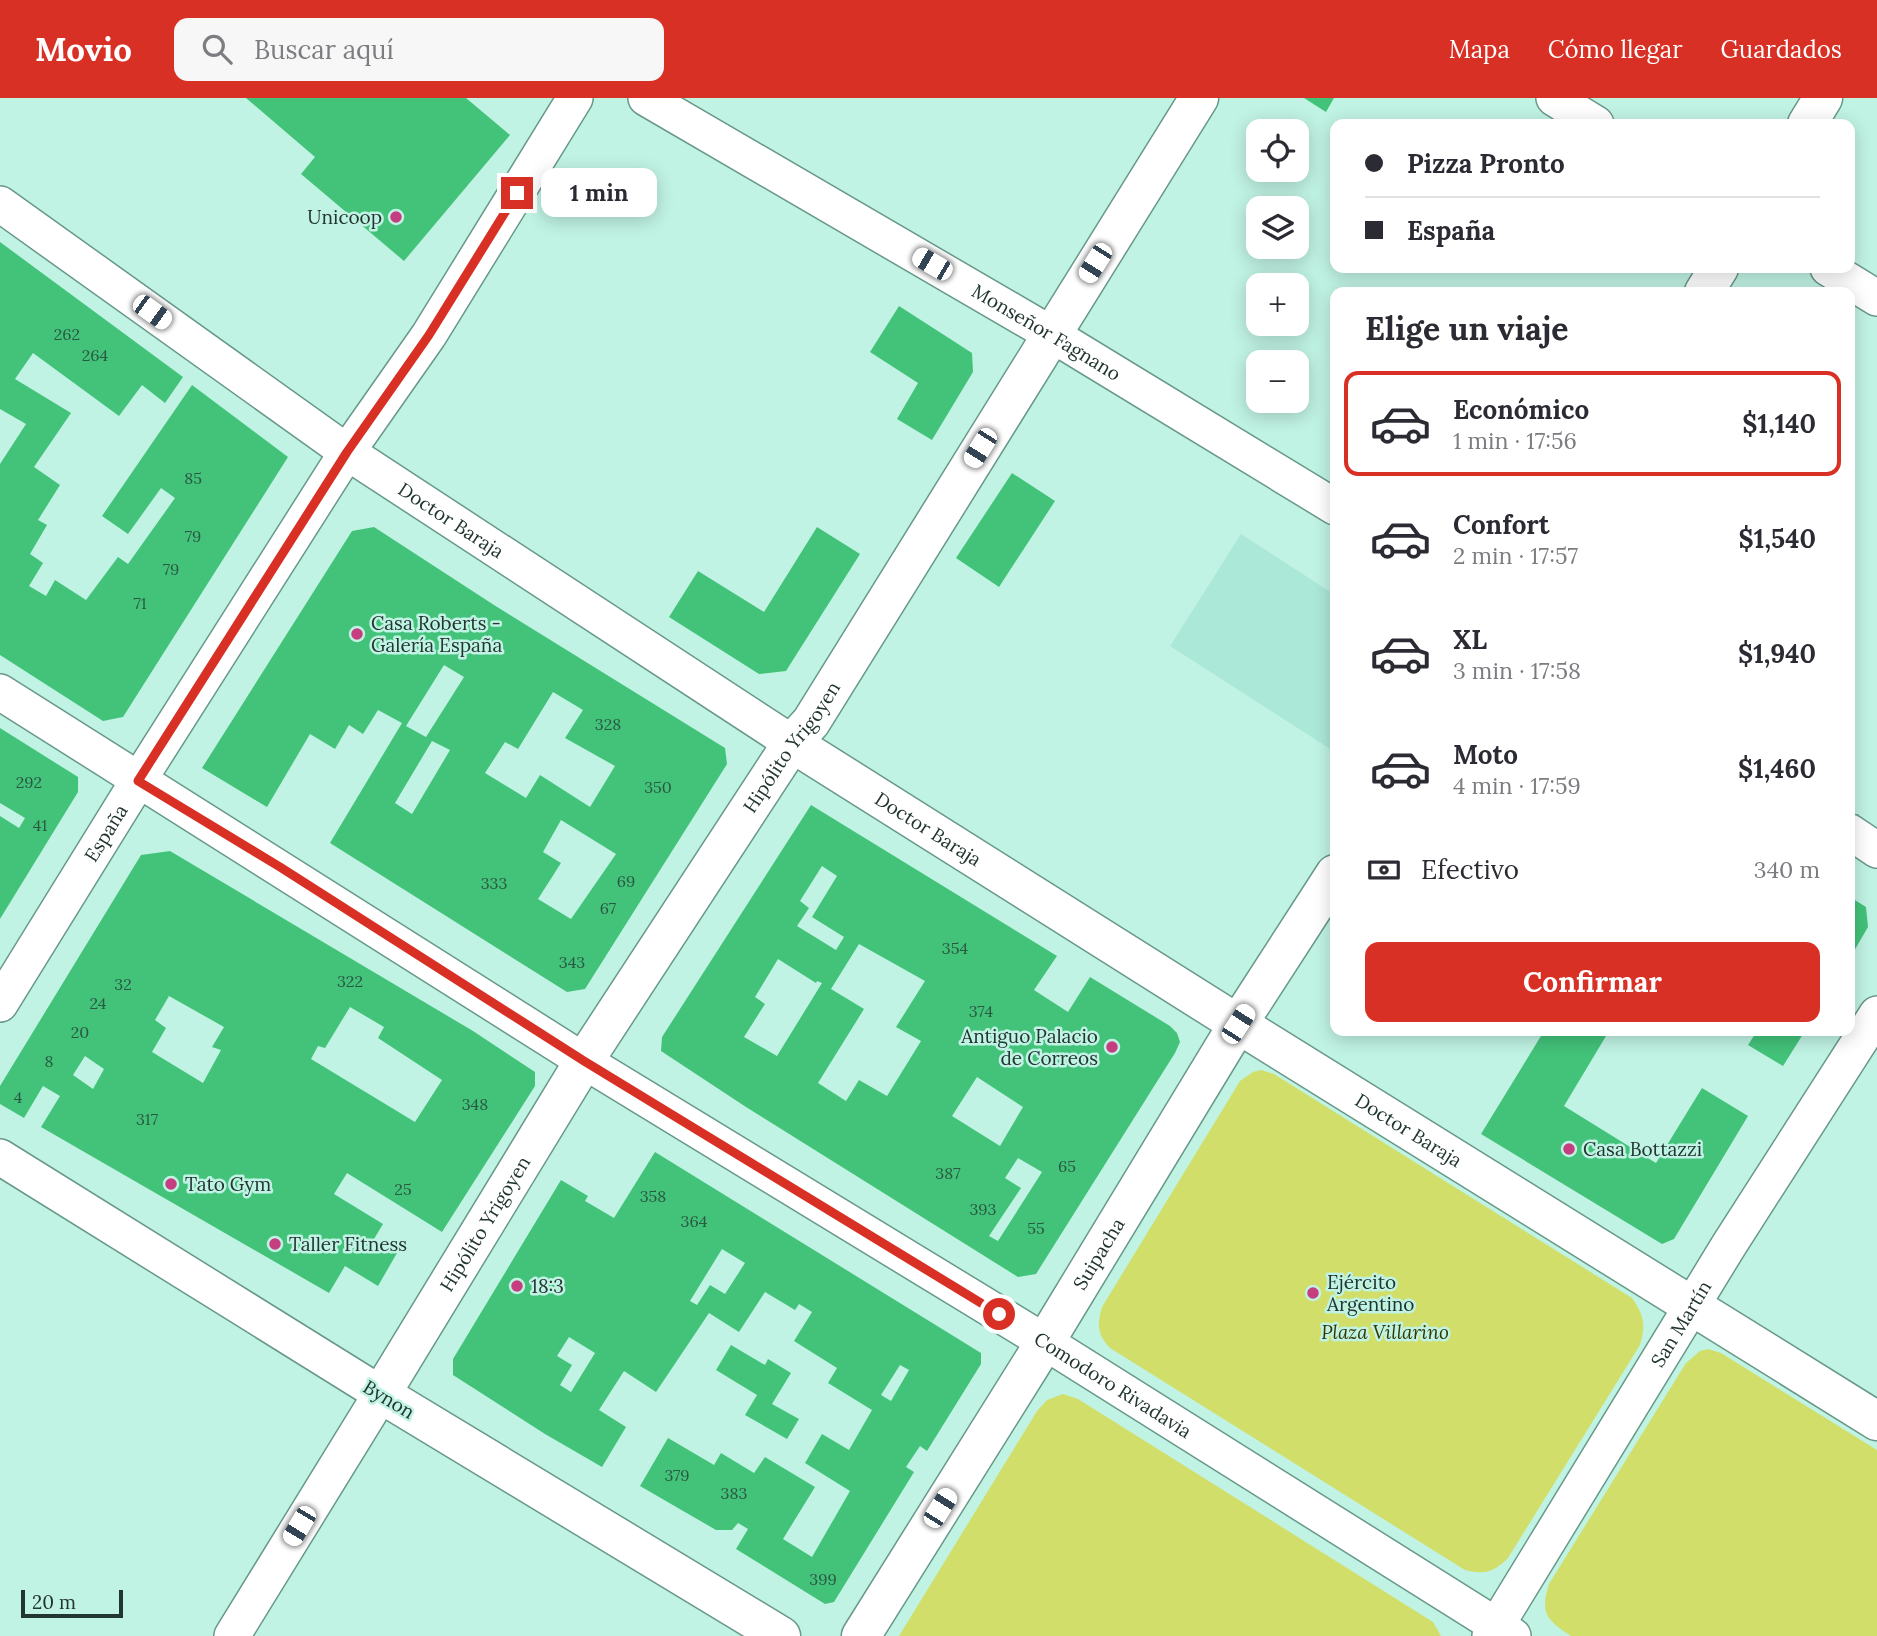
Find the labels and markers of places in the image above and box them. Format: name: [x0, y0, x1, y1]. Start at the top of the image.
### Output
place label: Unicoop: [307, 205, 382, 229]
marker: Unicoop: [388, 209, 404, 225]
place label: Casa Roberts - Galería España: [371, 611, 502, 657]
marker: Casa Roberts - Galería España: [349, 626, 365, 642]
place label: Antiguo Palacio de Correos: [960, 1024, 1098, 1070]
marker: Antiguo Palacio de Correos: [1104, 1039, 1120, 1055]
place label: Casa Bottazzi: [1583, 1137, 1702, 1161]
marker: Casa Bottazzi: [1561, 1141, 1577, 1157]
place label: Tato Gym: [185, 1172, 271, 1196]
marker: Tato Gym: [163, 1176, 179, 1192]
place label: Taller Fitness: [289, 1232, 407, 1256]
marker: Taller Fitness: [267, 1236, 283, 1252]
place label: Ejército Argentino: [1326, 1270, 1414, 1316]
place label: 18:3: [531, 1274, 564, 1298]
marker: 18:3: [509, 1278, 525, 1294]
marker: Ejército Argentino: [1305, 1285, 1321, 1301]

